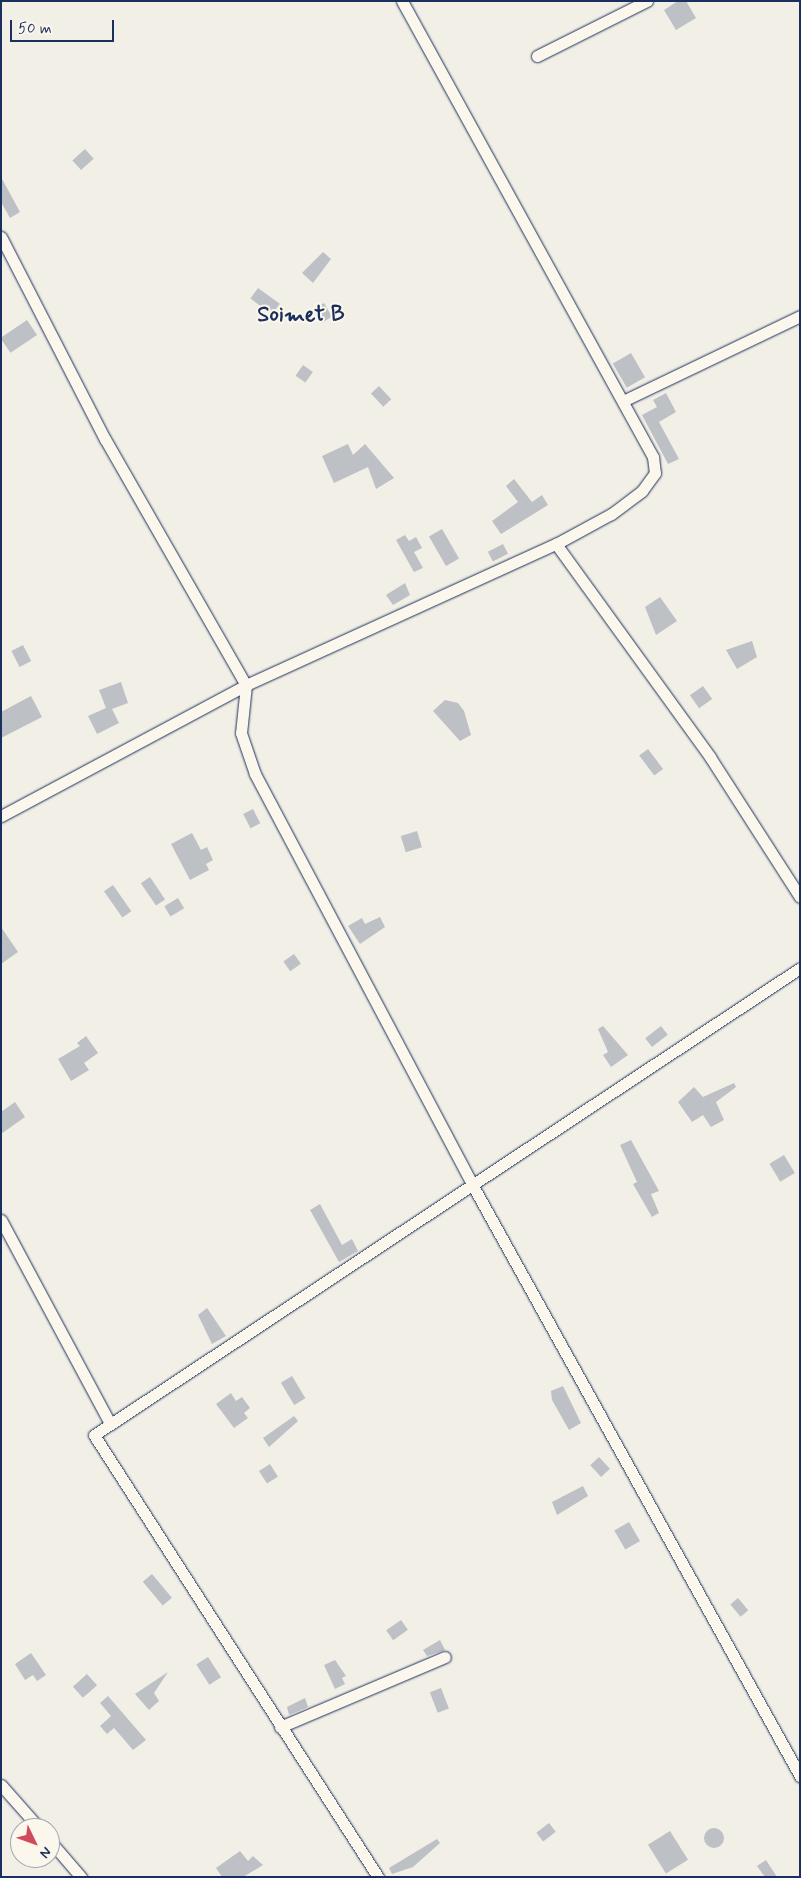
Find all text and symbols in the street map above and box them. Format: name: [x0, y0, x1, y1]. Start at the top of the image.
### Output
scale bar: [12, 10, 116, 42]
text: 50 m: [18, 19, 52, 39]
district label: Soimet B: [257, 303, 345, 329]
north arrow: [10, 1818, 60, 1868]
text: N: [36, 1843, 55, 1862]

